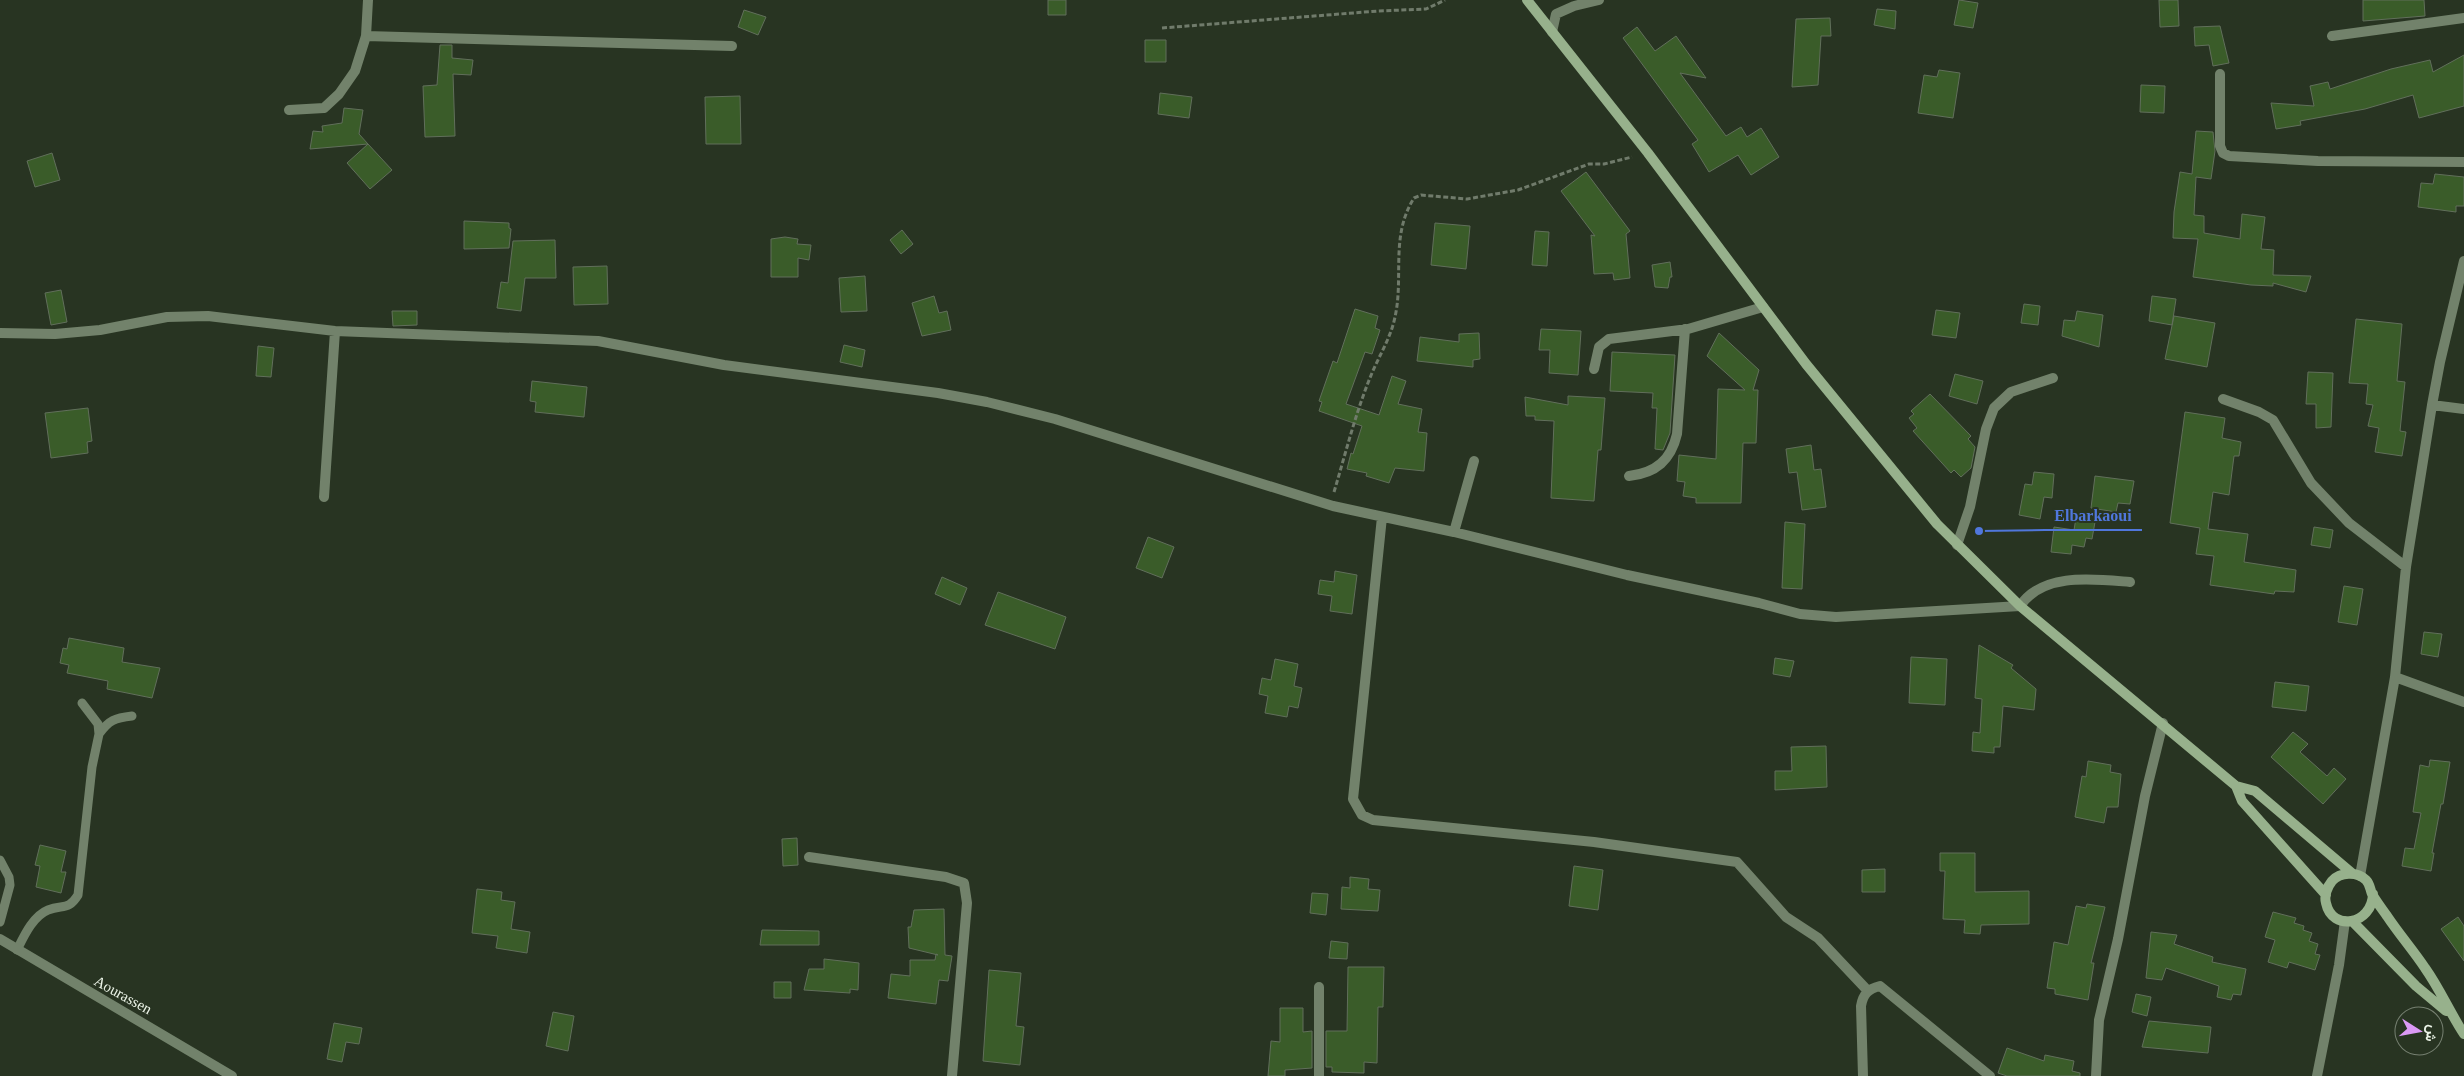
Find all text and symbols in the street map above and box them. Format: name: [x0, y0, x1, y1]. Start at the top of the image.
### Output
callout: Elbarkaoui: [2045, 499, 2142, 530]
text: Elbarkaoui: [2054, 507, 2132, 524]
street label: Aourassen: [91, 973, 155, 1018]
north arrow: [2394, 1006, 2444, 1056]
text: ش: [2421, 1024, 2440, 1043]

